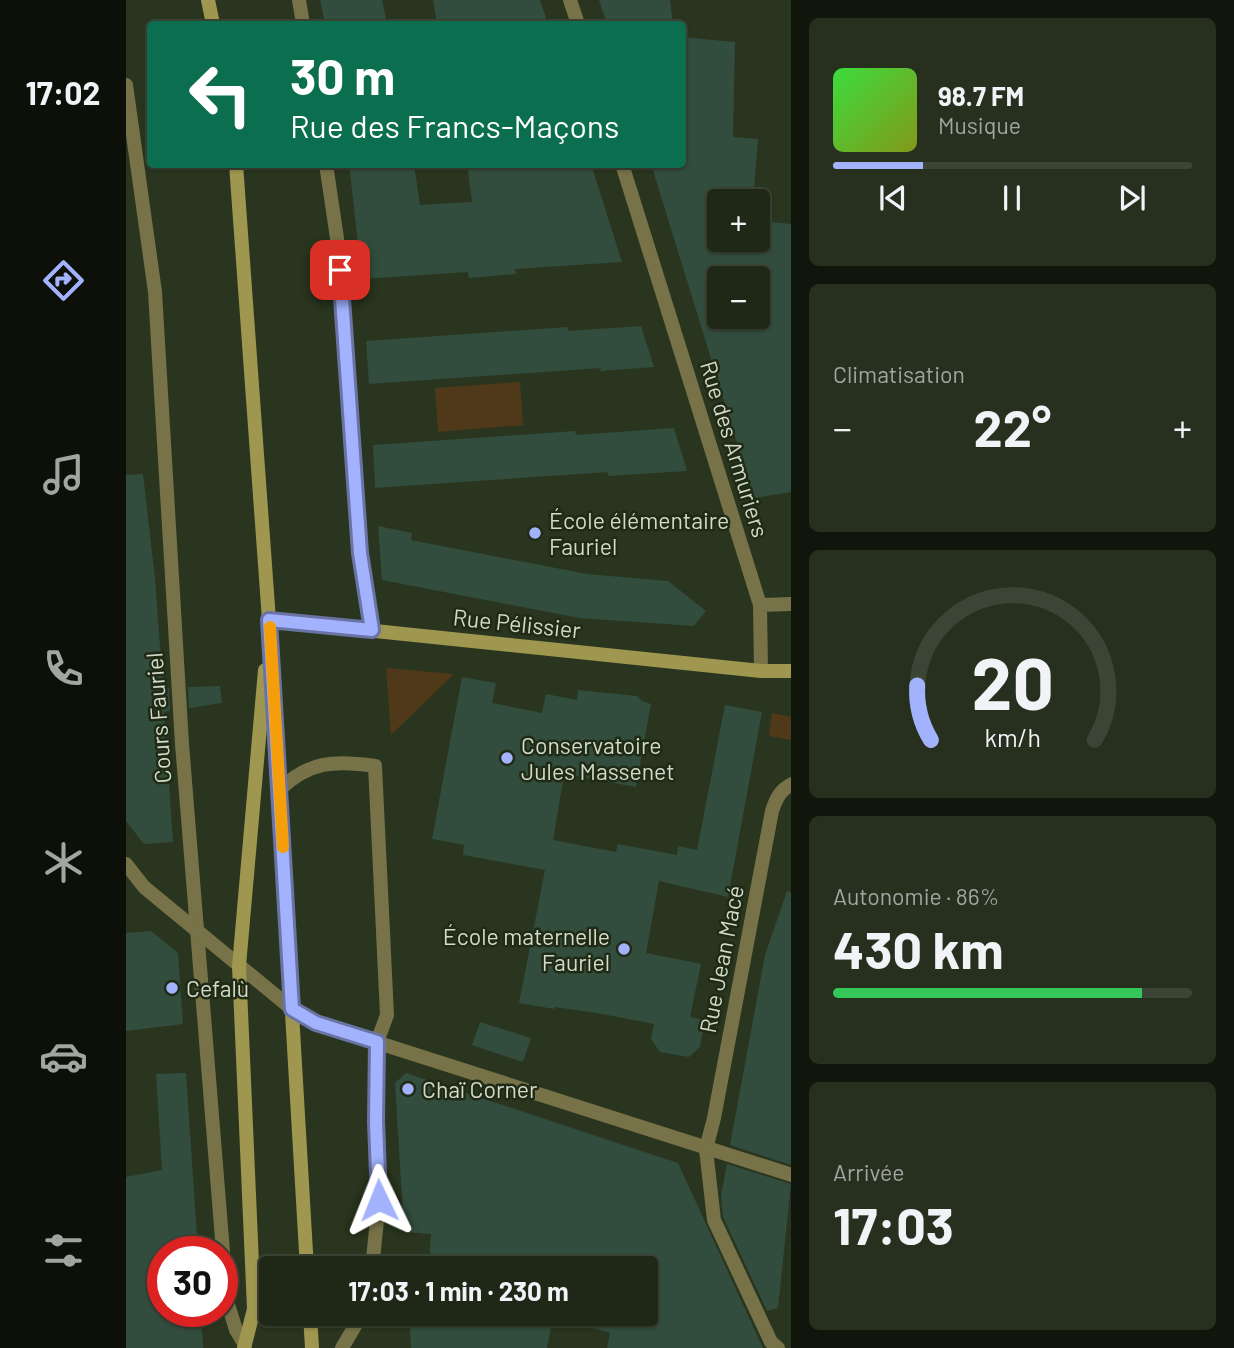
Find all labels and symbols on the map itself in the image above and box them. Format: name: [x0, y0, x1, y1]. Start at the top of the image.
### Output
pin: [310, 240, 370, 300]
street label: Rue des Armuriers: [695, 357, 775, 541]
place label: École élémentaire Fauriel: [549, 506, 729, 560]
marker: École élémentaire Fauriel: [527, 525, 543, 541]
street label: Rue Pélissier: [452, 602, 583, 644]
street label: Cours Fauriel: [139, 652, 177, 784]
place label: Conservatoire Jules Massenet: [521, 731, 675, 785]
marker: Conservatoire Jules Massenet: [499, 750, 515, 766]
street label: Rue Jean Macé: [693, 883, 749, 1035]
place label: École maternelle Fauriel: [443, 922, 610, 976]
marker: École maternelle Fauriel: [616, 941, 632, 957]
place label: Cefalù: [186, 974, 249, 1002]
marker: Cefalù: [164, 980, 180, 996]
place label: Chaï Corner: [422, 1075, 538, 1103]
marker: Chaï Corner: [400, 1081, 416, 1097]
position arrow: [342, 1163, 416, 1237]
speed limit sign: 30: [147, 1236, 238, 1327]

